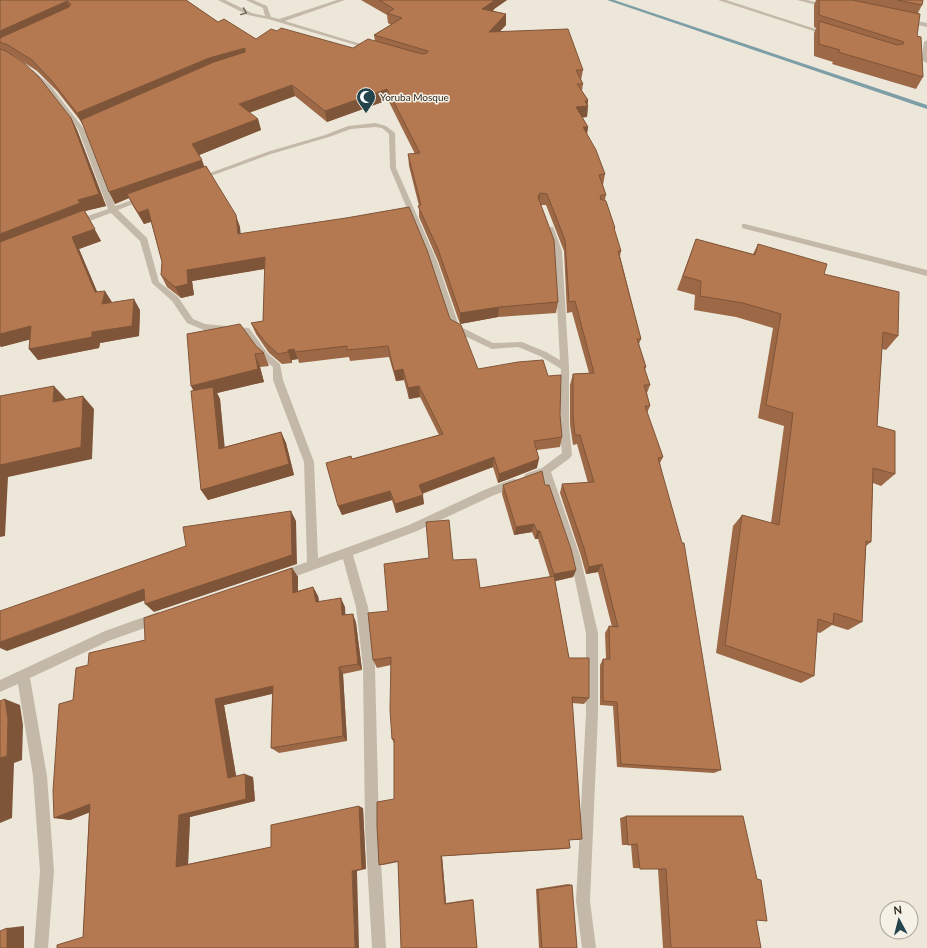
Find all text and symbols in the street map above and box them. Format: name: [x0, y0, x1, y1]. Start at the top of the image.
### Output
one-way arrow: [241, 7, 248, 15]
mosque icon: Yoruba Mosque: [355, 86, 377, 114]
place label: Yoruba Mosque: [380, 91, 449, 103]
north arrow: [879, 900, 919, 940]
text: N: [893, 903, 903, 917]

